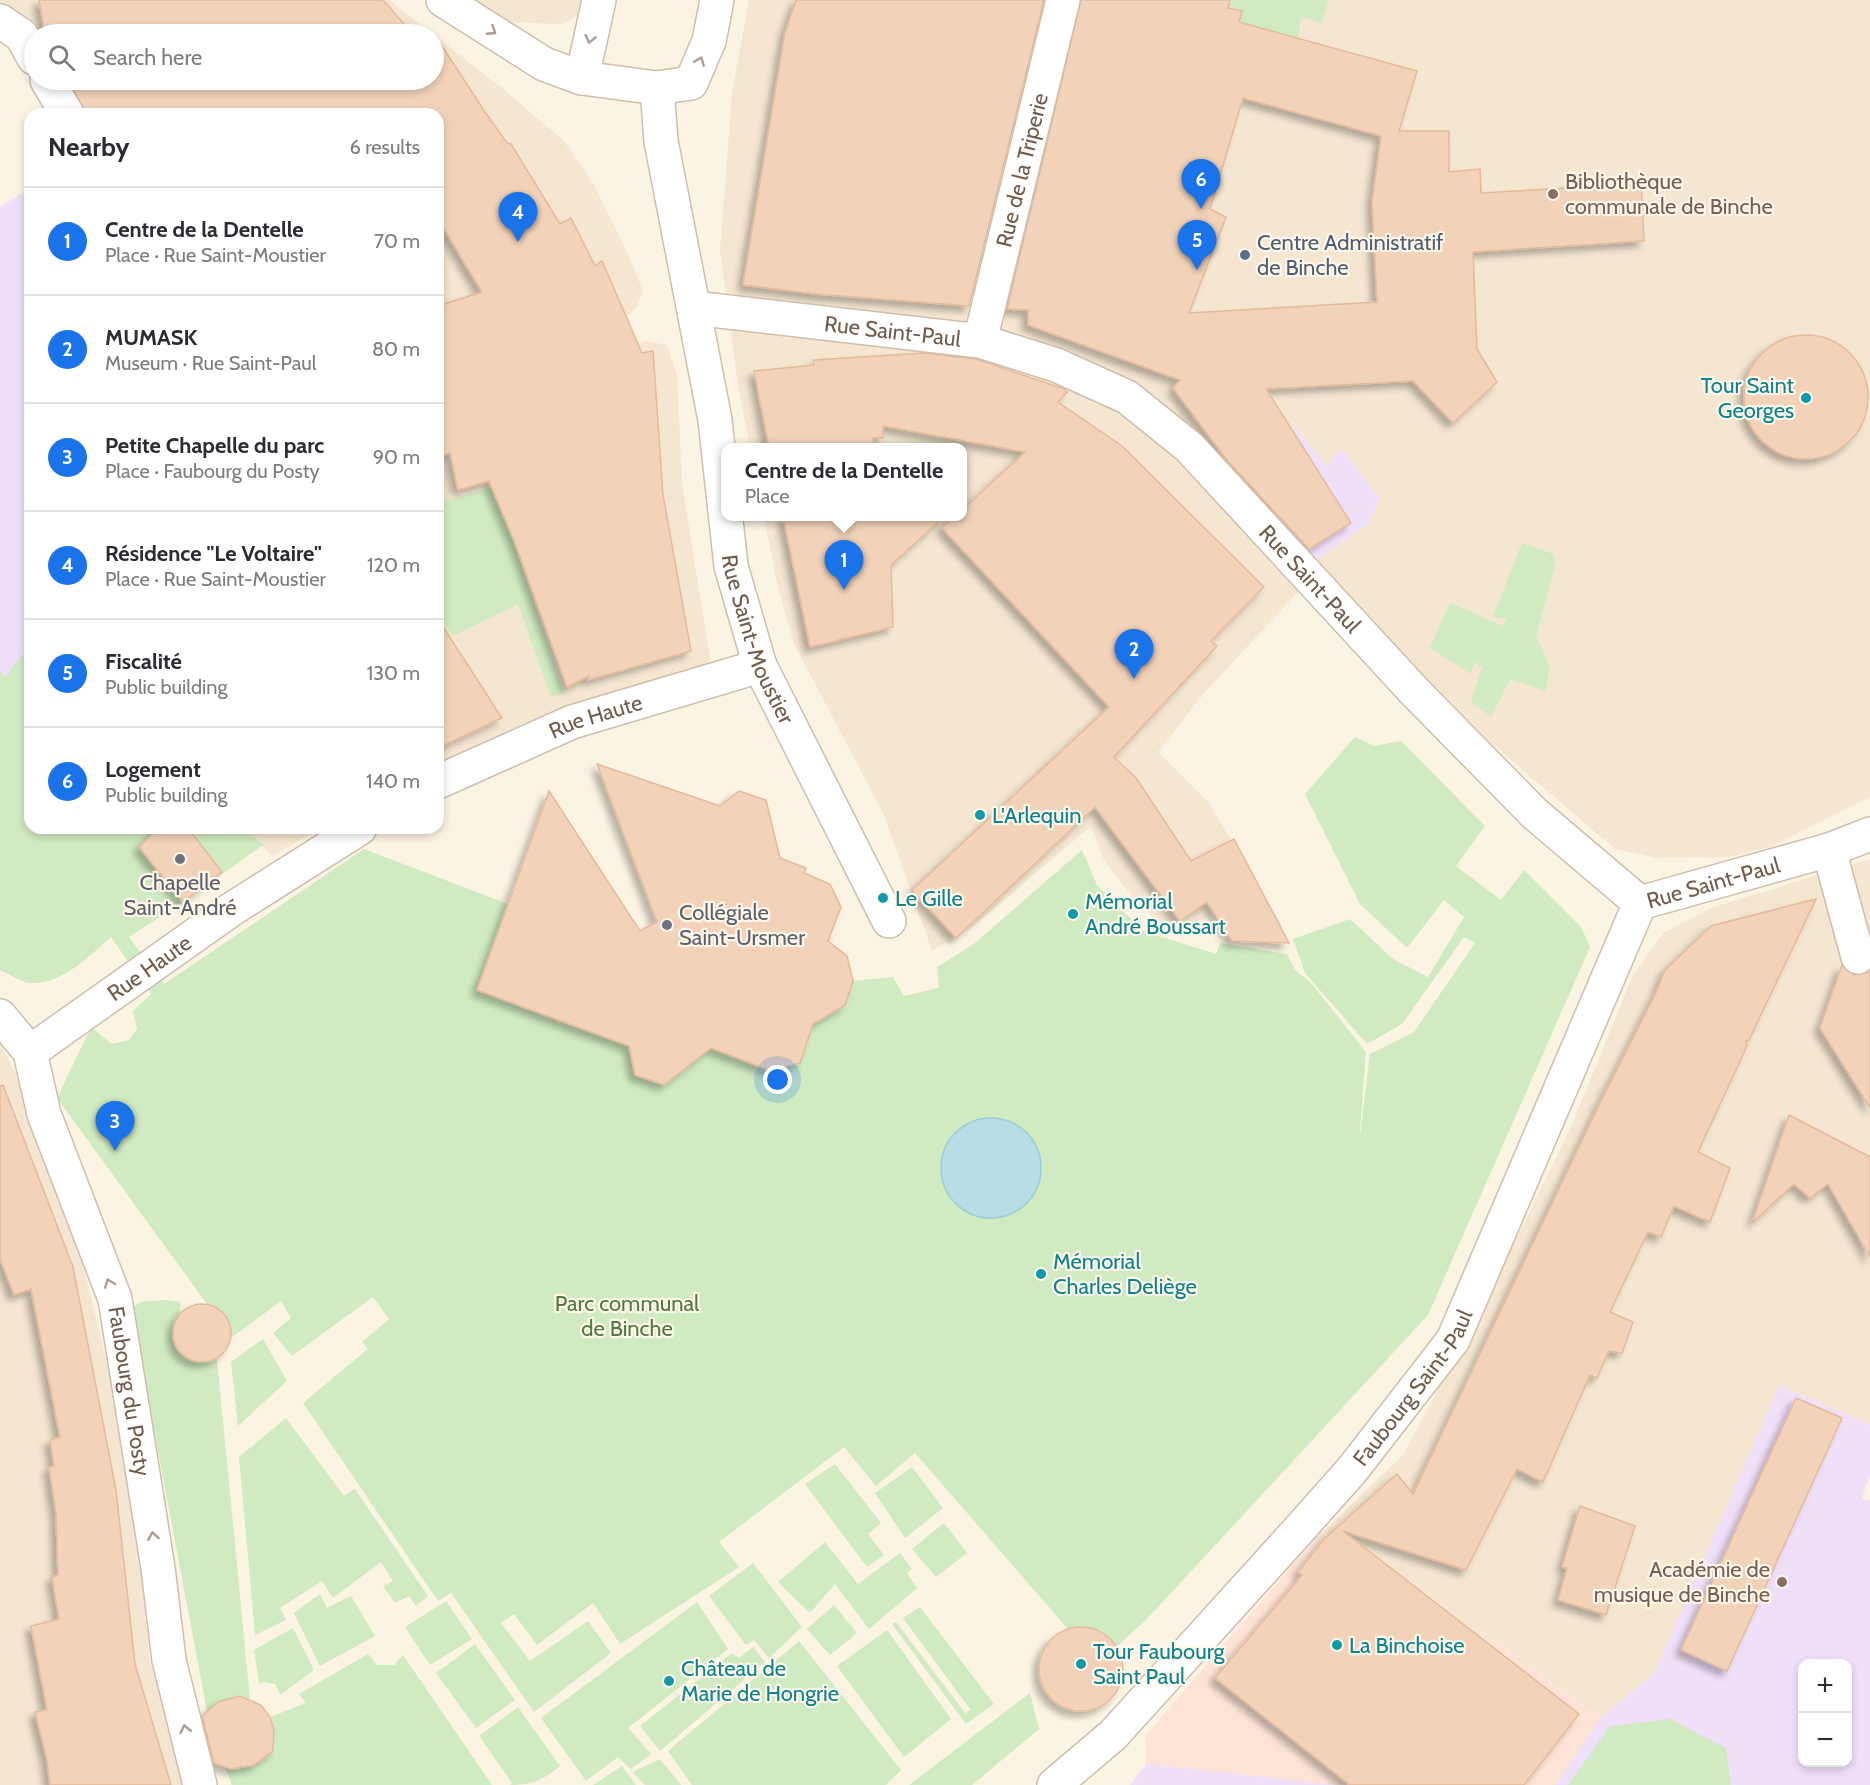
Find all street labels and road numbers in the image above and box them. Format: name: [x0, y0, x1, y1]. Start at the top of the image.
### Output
street label: Rue de la Triperie: [990, 90, 1054, 250]
street label: Rue Saint-Paul: [823, 310, 963, 353]
street label: Rue Saint-Paul: [1253, 519, 1367, 639]
street label: Rue Saint-Moustier: [716, 553, 800, 728]
street label: Rue Haute: [545, 689, 646, 745]
street label: Rue Saint-Paul: [1644, 851, 1784, 914]
street label: Rue Haute: [102, 929, 197, 1007]
street label: Faubourg du Posty: [102, 1304, 156, 1478]
street label: Faubourg Saint-Paul: [1347, 1305, 1479, 1471]

